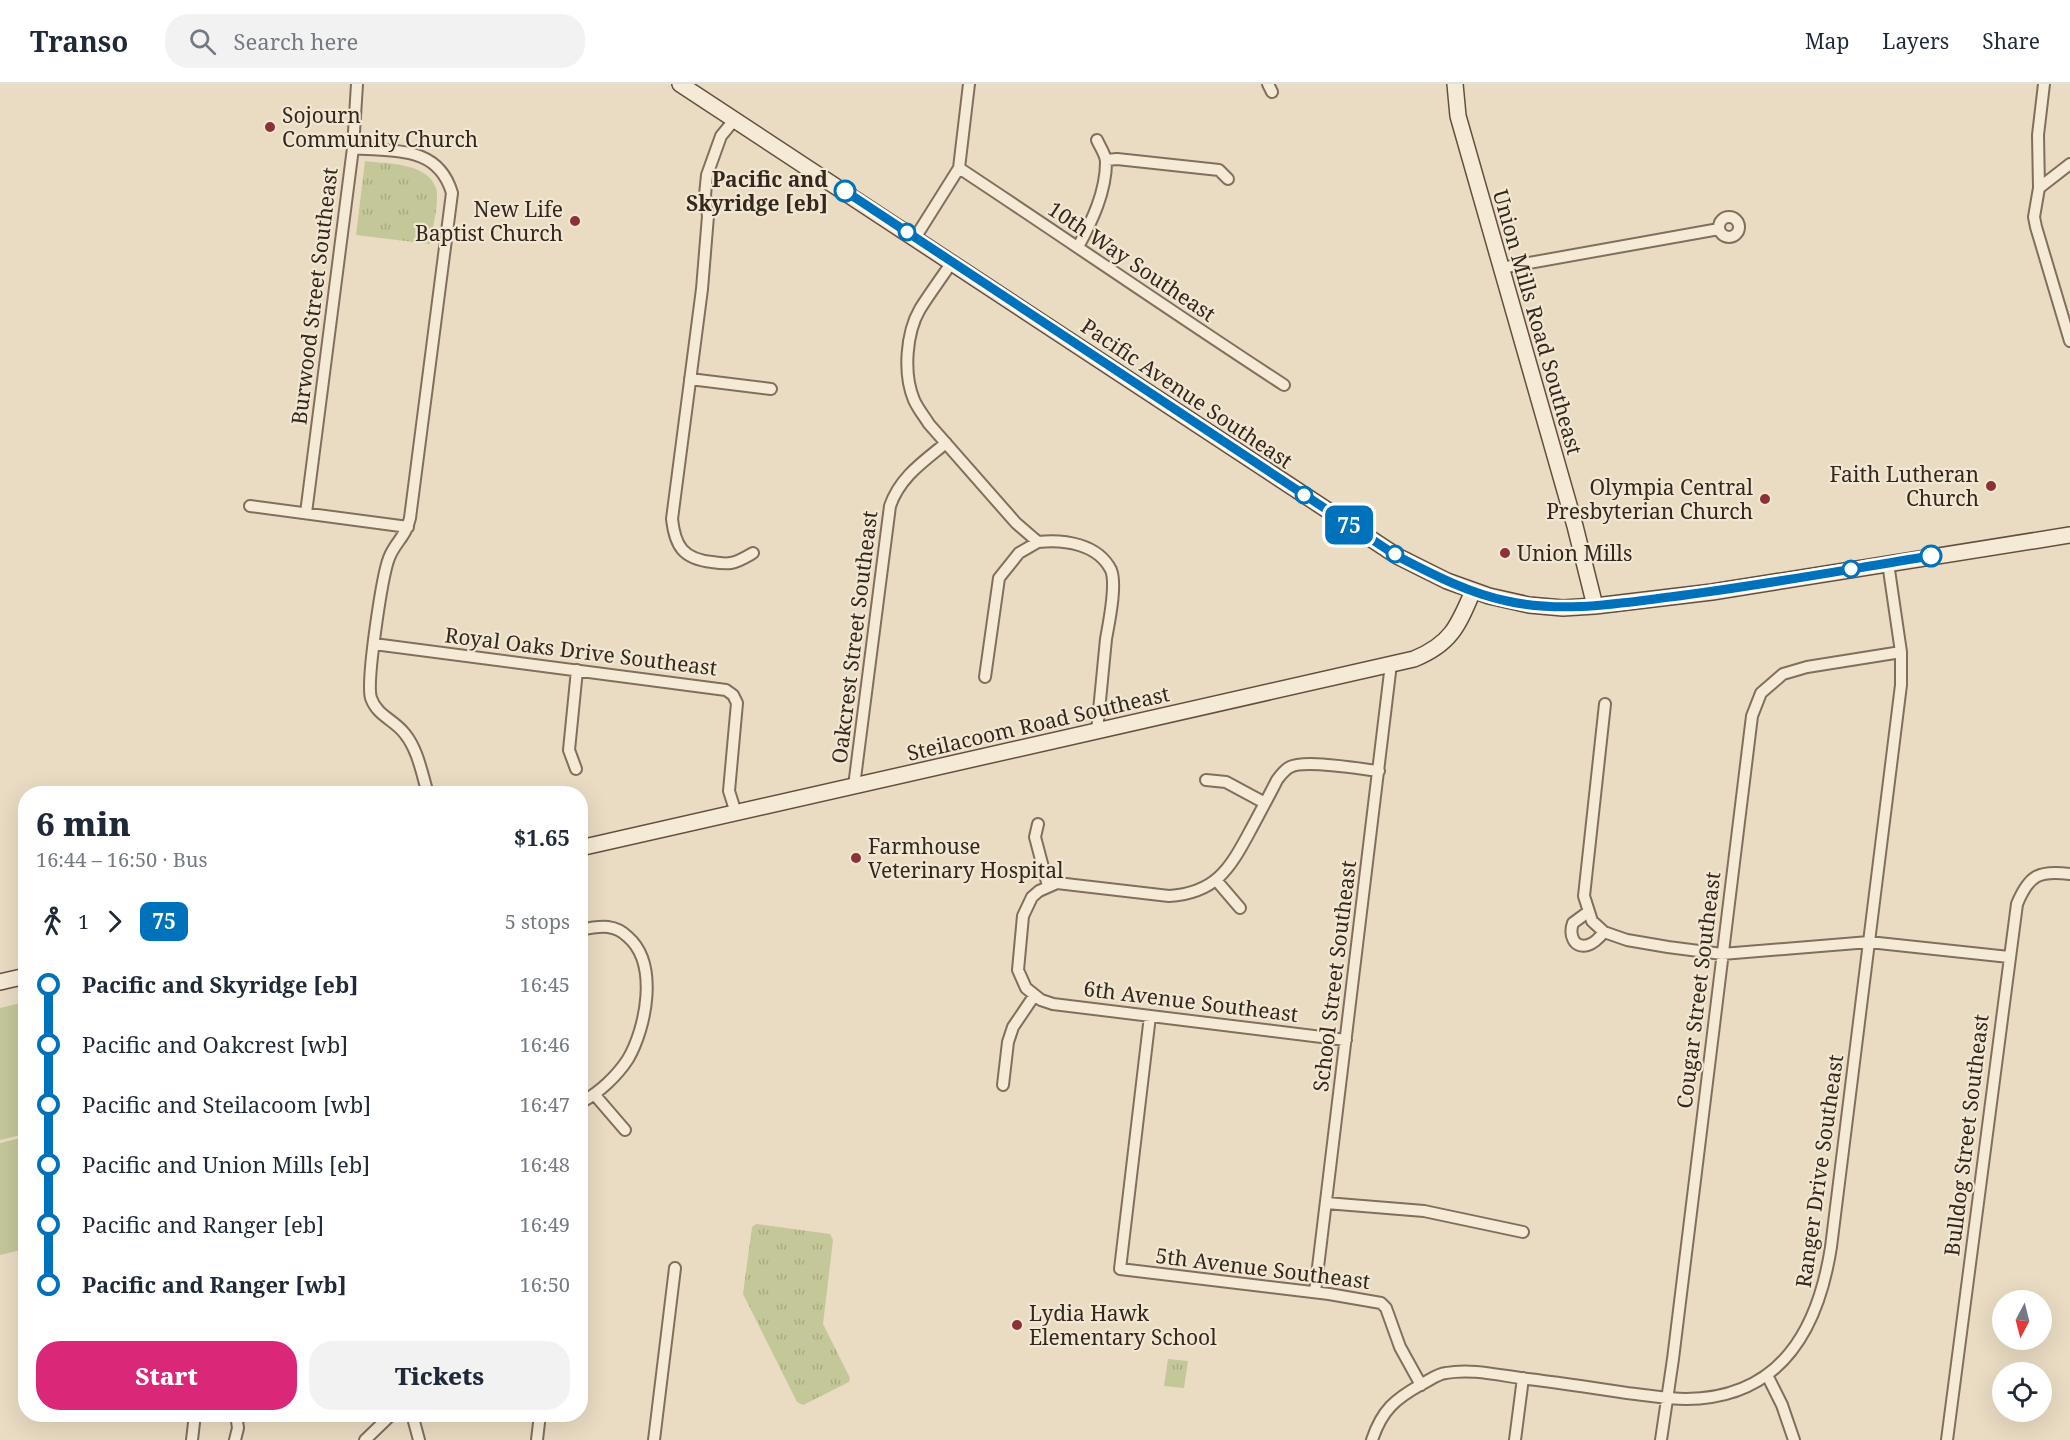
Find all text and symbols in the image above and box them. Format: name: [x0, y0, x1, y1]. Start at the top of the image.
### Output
search box: [165, 14, 585, 68]
text: Transo: [30, 22, 129, 60]
icon: search: [186, 25, 219, 58]
text: Search here: [234, 26, 358, 56]
text: Map: [1805, 27, 1849, 55]
text: Layers: [1882, 27, 1949, 55]
text: Share: [1982, 27, 2040, 55]
place label: Sojourn Community Church: [282, 101, 478, 153]
marker: Sojourn Community Church: [263, 120, 277, 134]
place label: Pacific and Skyridge [eb]: [686, 165, 828, 217]
street label: Burwood Street Southeast: [284, 166, 344, 426]
marker: Pacific and Skyridge [eb]: [834, 180, 856, 202]
street label: Union Mills Road Southeast: [1487, 186, 1589, 458]
street label: 10th Way Southeast: [1043, 194, 1221, 328]
place label: New Life Baptist Church: [415, 195, 563, 247]
marker: New Life Baptist Church: [568, 214, 582, 228]
unlabelled marker: [898, 223, 916, 241]
street label: Pacific Avenue Southeast: [1076, 312, 1298, 474]
place label: Faith Lutheran Church: [1830, 460, 1979, 512]
place label: Olympia Central Presbyterian Church: [1546, 473, 1753, 525]
marker: Faith Lutheran Church: [1984, 479, 1998, 493]
unlabelled marker: [1295, 486, 1313, 504]
marker: Olympia Central Presbyterian Church: [1758, 492, 1772, 506]
line badge: 75: [1322, 506, 1376, 544]
street label: Oakcrest Street Southeast: [825, 509, 883, 765]
text: 75: [1337, 511, 1361, 539]
place label: Union Mills: [1517, 539, 1632, 567]
unlabelled marker: [1386, 545, 1404, 563]
unlabelled marker: [1920, 545, 1942, 567]
marker: Union Mills: [1498, 546, 1512, 560]
unlabelled marker: [1842, 560, 1860, 578]
street label: Royal Oaks Drive Southeast: [443, 620, 719, 682]
street label: Steilacoom Road Southeast: [904, 679, 1172, 767]
text: 6 min: [36, 801, 131, 846]
text: $1.65: [514, 822, 570, 852]
place label: Farmhouse Veterinary Hospital: [868, 832, 1064, 884]
text: 16:44 – 16:50 · Bus: [36, 846, 207, 873]
marker: Farmhouse Veterinary Hospital: [849, 851, 863, 865]
street label: School Street Southeast: [1306, 859, 1362, 1093]
street label: Cougar Street Southeast: [1670, 870, 1726, 1110]
icon: walk: [36, 905, 69, 938]
icon: forward: [98, 905, 131, 938]
text: 75: [152, 907, 176, 935]
text: 1: [78, 908, 89, 935]
text: 5 stops: [505, 908, 570, 935]
text: Pacific and Skyridge [eb]: [82, 969, 358, 999]
text: 16:45: [520, 971, 570, 998]
street label: 6th Avenue Southeast: [1082, 974, 1300, 1028]
street label: Bulldog Street Southeast: [1937, 1012, 1995, 1258]
text: Pacific and Oakcrest [wb]: [82, 1029, 348, 1059]
text: 16:46: [520, 1031, 570, 1058]
street label: Ranger Drive Southeast: [1789, 1053, 1849, 1289]
text: Pacific and Steilacoom [wb]: [82, 1089, 371, 1119]
text: 16:47: [520, 1091, 570, 1118]
text: Pacific and Union Mills [eb]: [82, 1149, 370, 1179]
text: 16:48: [520, 1151, 570, 1178]
text: Pacific and Ranger [eb]: [82, 1209, 324, 1239]
text: 16:49: [520, 1211, 570, 1238]
street label: 5th Avenue Southeast: [1154, 1241, 1372, 1295]
text: Pacific and Ranger [wb]: [82, 1269, 347, 1299]
text: 16:50: [520, 1271, 570, 1298]
north arrow: [1992, 1290, 2052, 1350]
map controls: [1992, 1290, 2052, 1422]
place label: Lydia Hawk Elementary School: [1029, 1299, 1217, 1351]
marker: Lydia Hawk Elementary School: [1010, 1318, 1024, 1332]
button: Start: [36, 1341, 297, 1410]
button: Tickets: [309, 1341, 570, 1410]
button: locate: [1992, 1362, 2052, 1422]

